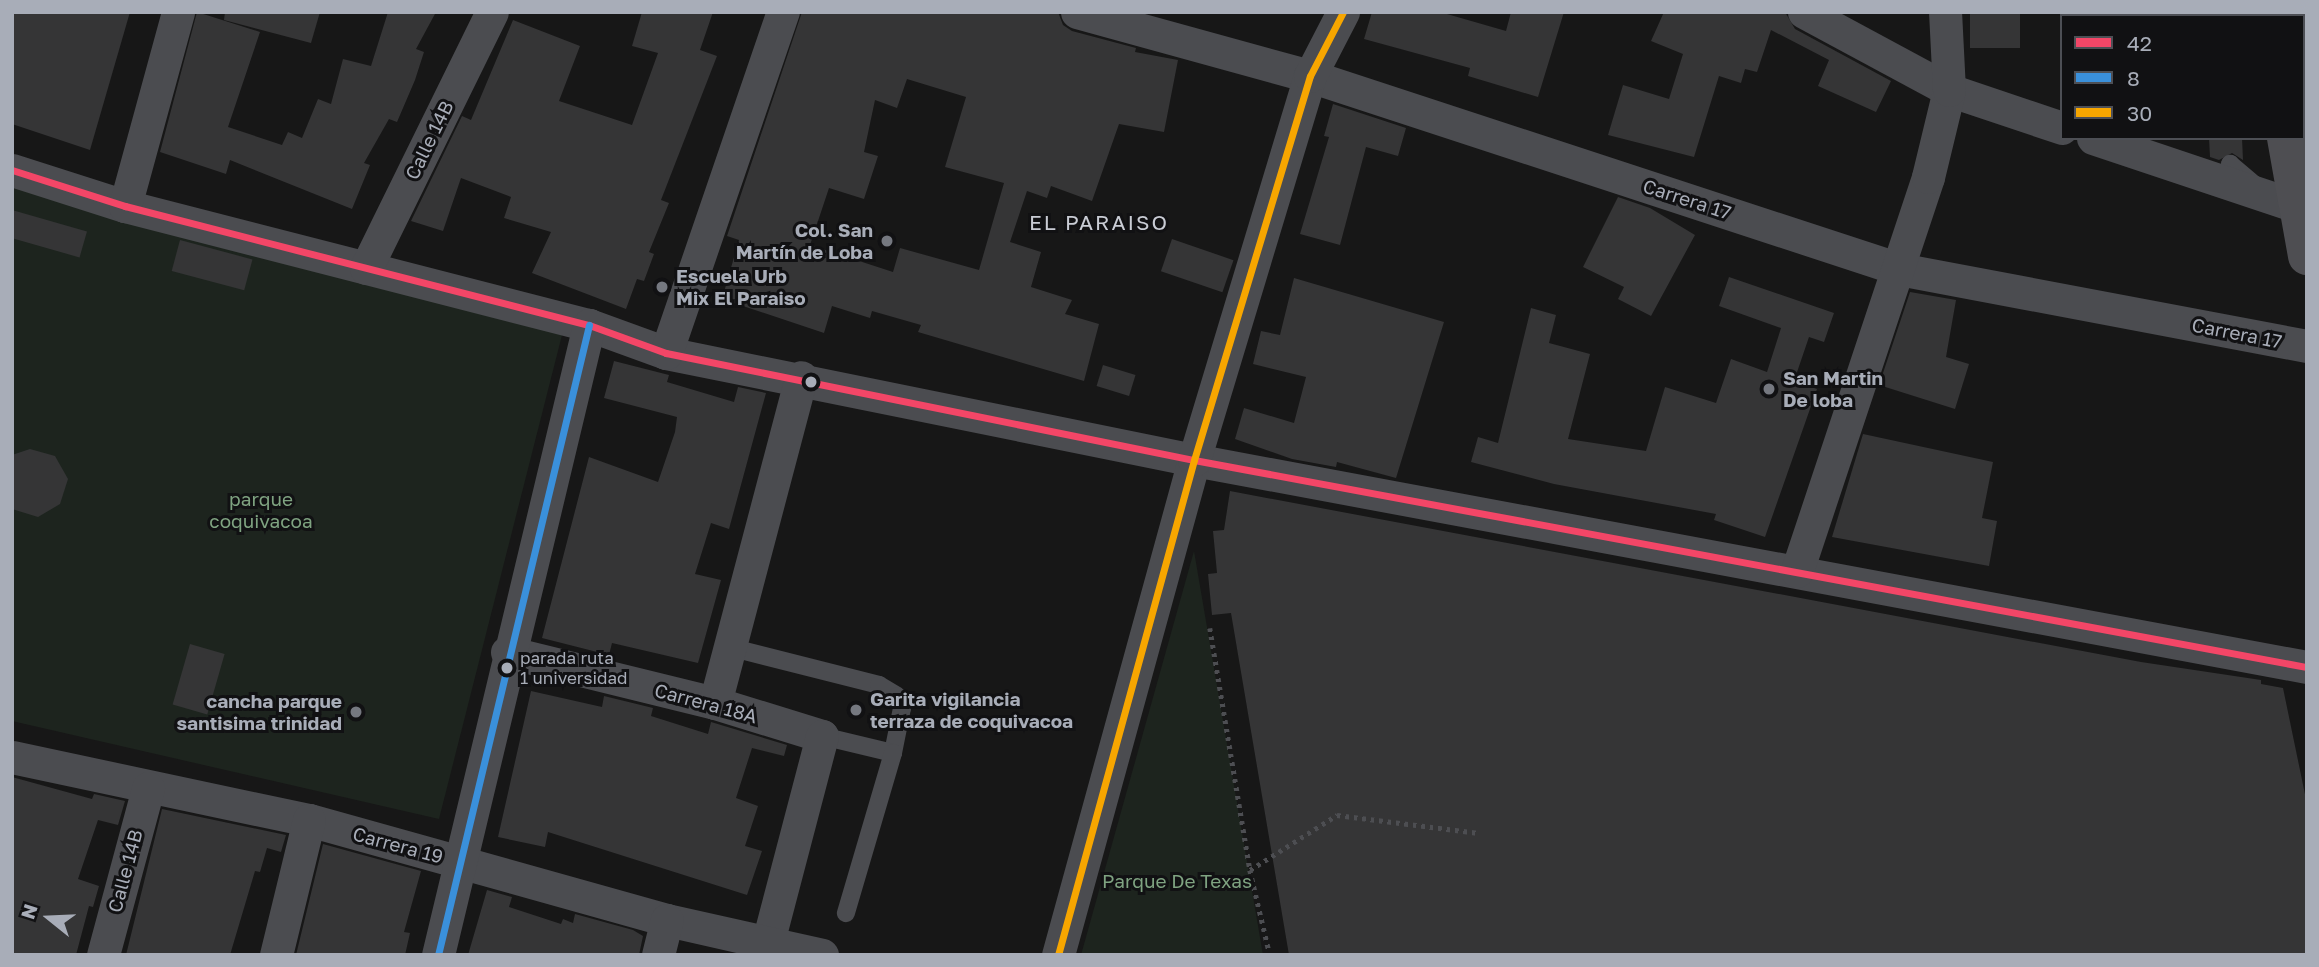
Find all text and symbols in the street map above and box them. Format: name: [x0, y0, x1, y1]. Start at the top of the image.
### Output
legend: [2060, 14, 2305, 140]
text: 42: [2127, 30, 2152, 56]
text: 8: [2127, 65, 2140, 91]
street label: Calle 14B: [400, 97, 458, 183]
text: 30: [2127, 100, 2152, 126]
street label: Carrera 17: [1640, 174, 1734, 224]
district label: EL PARAISO: [1030, 209, 1168, 235]
place label: Col. San Martín de Loba: [736, 219, 873, 263]
marker: Col. San Martín de Loba: [879, 233, 895, 249]
place label: Escuela Urb Mix El Paraiso: [676, 265, 806, 309]
marker: Escuela Urb Mix El Paraiso: [654, 279, 670, 295]
street label: Carrera 17: [2190, 313, 2284, 353]
place label: San Martin De loba: [1783, 367, 1883, 411]
unlabelled marker: [804, 375, 818, 389]
marker: San Martin De loba: [1761, 381, 1777, 397]
park label: parque coquivacoa: [209, 488, 313, 532]
place label: parada ruta 1 universidad: [520, 648, 628, 688]
marker: parada ruta 1 universidad: [500, 661, 514, 675]
street label: Carrera 18A: [652, 678, 760, 728]
place label: Garita vigilancia terraza de coquivacoa: [870, 688, 1073, 732]
place label: cancha parque santisima trinidad: [176, 690, 342, 734]
marker: Garita vigilancia terraza de coquivacoa: [848, 702, 864, 718]
marker: cancha parque santisima trinidad: [348, 704, 364, 720]
street label: Carrera 19: [350, 822, 446, 868]
street label: Calle 14B: [103, 827, 147, 915]
park label: Parque De Texas: [1102, 870, 1252, 892]
north arrow: [14, 883, 84, 953]
text: N: [15, 901, 42, 922]

